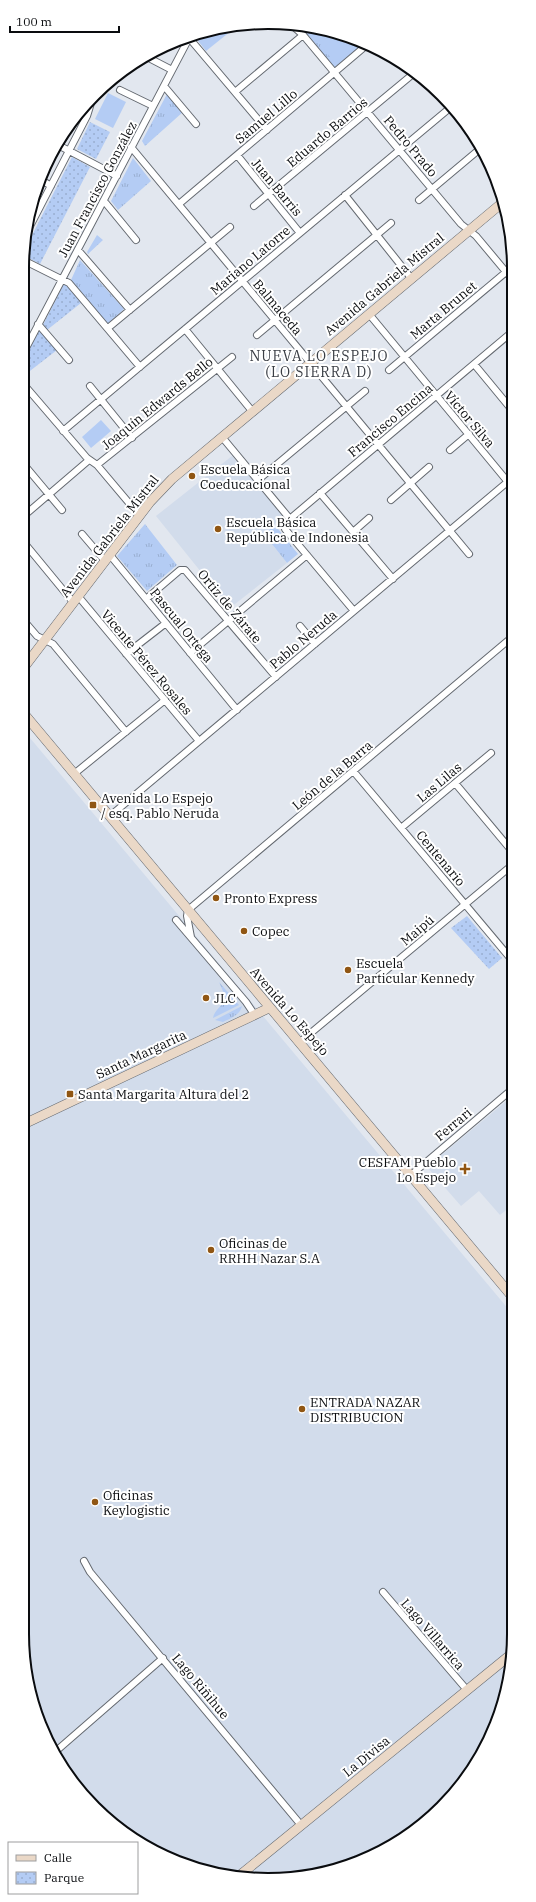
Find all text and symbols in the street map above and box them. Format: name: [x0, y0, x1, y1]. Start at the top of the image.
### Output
scale bar: [10, 8, 119, 34]
text: 100 m: [16, 14, 52, 29]
street label: Samuel Lillo: [232, 85, 301, 147]
street label: Eduardo Barrios: [283, 94, 371, 171]
street label: Pedro Prado: [380, 112, 441, 181]
street label: Juan Francisco González: [54, 118, 141, 260]
street label: Juan Barris: [248, 155, 306, 220]
street label: Mariano Latorre: [207, 222, 294, 299]
street label: Avenida Gabriela Mistral: [321, 229, 448, 339]
street label: Balmaceda: [249, 276, 306, 339]
street label: Marta Brunet: [407, 277, 480, 343]
district label: NUEVA LO ESPEJO (LO SIERRA D): [249, 347, 389, 381]
street label: Joaquín Edwards Bello: [98, 353, 217, 454]
street label: Francisco Encina: [344, 380, 436, 461]
street label: Víctor Silva: [441, 387, 498, 451]
place label: Escuela Básica Coeducacional: [200, 461, 290, 493]
marker: Escuela Básica Coeducacional: [187, 471, 197, 481]
street label: Avenida Gabriela Mistral: [56, 472, 163, 601]
place label: Escuela Básica República de Indonesia: [226, 514, 369, 546]
marker: Escuela Básica República de Indonesia: [213, 524, 223, 534]
street label: Ortiz de Zárate: [194, 566, 265, 647]
street label: Pascual Ortega: [146, 585, 217, 666]
street label: Vicente Pérez Rosales: [98, 606, 196, 719]
street label: Pablo Neruda: [266, 606, 341, 673]
street label: León de la Barra: [289, 737, 376, 814]
street label: Las Lilas: [413, 759, 465, 806]
place label: Avenida Lo Espejo / esq. Pablo Neruda: [101, 790, 219, 822]
marker: Avenida Lo Espejo / esq. Pablo Neruda: [88, 800, 98, 810]
street label: Centenario: [412, 827, 469, 890]
place label: Pronto Express: [224, 890, 317, 907]
marker: Pronto Express: [211, 893, 221, 903]
street label: Maipú: [397, 911, 438, 949]
place label: Copec: [252, 923, 290, 940]
marker: Copec: [239, 926, 249, 936]
place label: Escuela Particular Kennedy: [356, 955, 475, 987]
street label: Avenida Lo Espejo: [247, 964, 333, 1059]
marker: Escuela Particular Kennedy: [343, 965, 353, 975]
place label: JLC: [214, 990, 236, 1007]
marker: JLC: [201, 993, 211, 1003]
street label: Santa Margarita: [93, 1026, 189, 1083]
place label: Santa Margarita Altura del 2: [78, 1086, 249, 1103]
marker: Santa Margarita Altura del 2: [65, 1089, 75, 1099]
street label: Ferrari: [431, 1104, 475, 1145]
place label: CESFAM Pueblo Lo Espejo: [359, 1154, 456, 1186]
marker: CESFAM Pueblo Lo Espejo: [459, 1163, 471, 1175]
place label: Oficinas de RRHH Nazar S.A: [219, 1235, 320, 1267]
marker: Oficinas de RRHH Nazar S.A: [206, 1245, 216, 1255]
place label: ENTRADA NAZAR DISTRIBUCION: [310, 1394, 421, 1426]
marker: ENTRADA NAZAR DISTRIBUCION: [297, 1404, 307, 1414]
place label: Oficinas Keylogistic: [103, 1487, 170, 1519]
marker: Oficinas Keylogistic: [90, 1497, 100, 1507]
street label: Lago Villarrica: [397, 1595, 468, 1673]
street label: Lago Riñihue: [168, 1650, 233, 1723]
street label: La Divisa: [339, 1732, 393, 1780]
legend: [8, 1842, 138, 1894]
text: Calle: [44, 1850, 72, 1865]
text: Parque: [44, 1870, 84, 1885]

